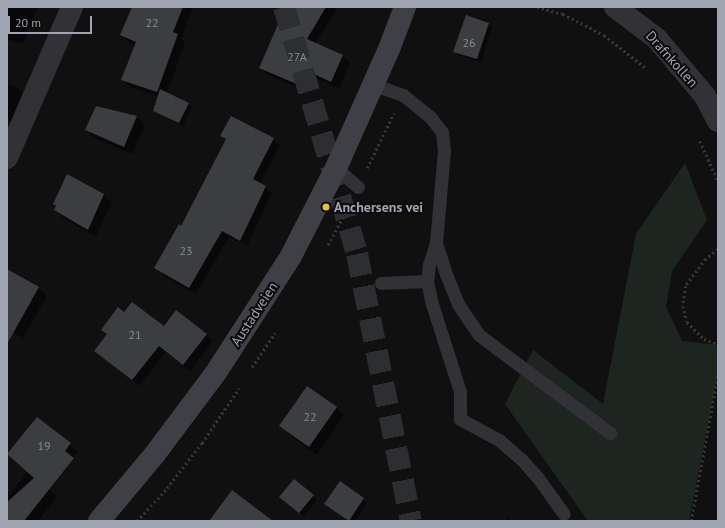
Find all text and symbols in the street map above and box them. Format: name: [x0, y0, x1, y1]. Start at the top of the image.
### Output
scale bar: [10, 8, 94, 34]
text: 20 m: [15, 15, 41, 30]
house number: 22: [145, 16, 159, 30]
street label: Drafnkollen: [642, 27, 702, 91]
house number: 26: [462, 36, 476, 50]
house number: 27A: [287, 50, 307, 64]
place label: Anchersens vei: [334, 199, 423, 215]
marker: Anchersens vei: [321, 202, 331, 212]
house number: 23: [179, 244, 193, 258]
street label: Austadveien: [227, 279, 281, 349]
house number: 21: [128, 328, 142, 342]
house number: 22: [303, 410, 317, 424]
house number: 19: [37, 439, 51, 453]

